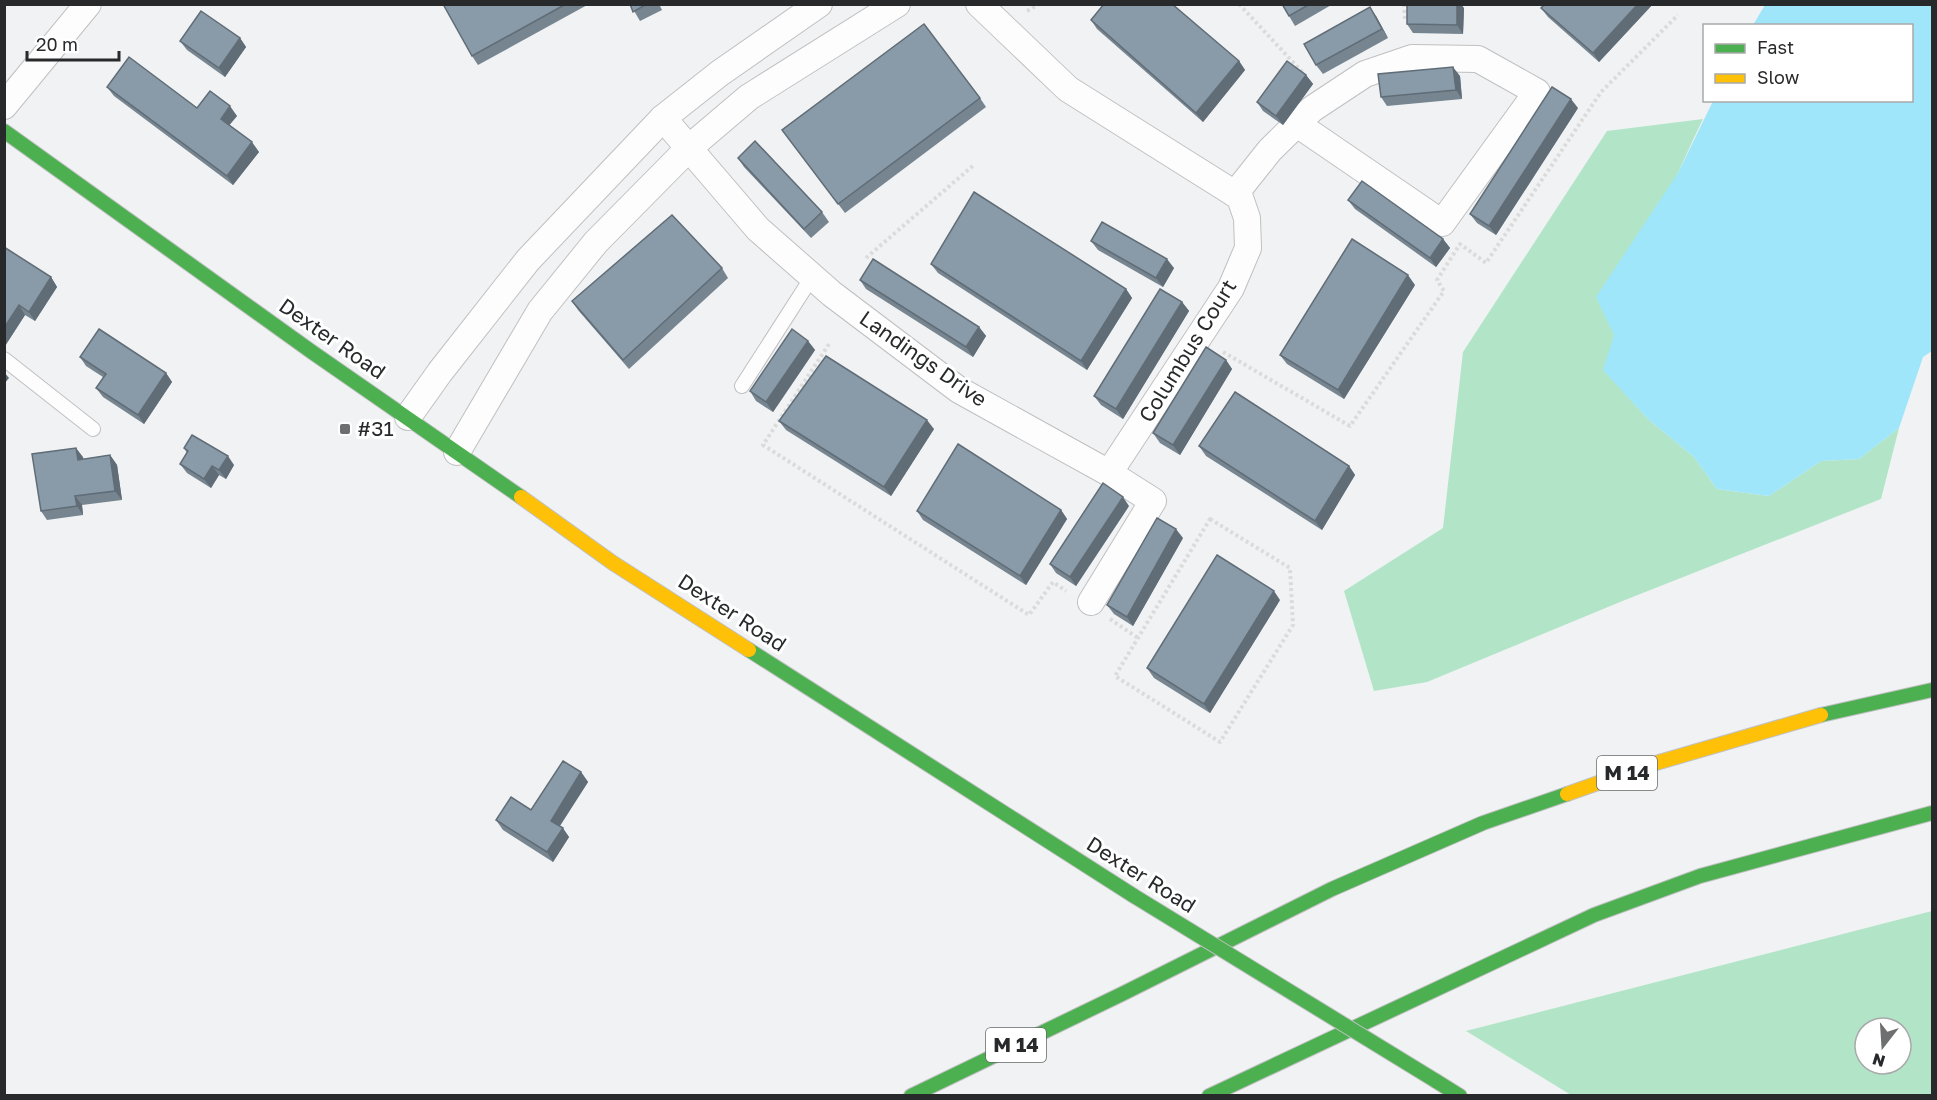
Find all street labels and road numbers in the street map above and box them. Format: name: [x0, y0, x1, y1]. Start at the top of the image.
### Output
street label: Columbus Court: [1133, 274, 1241, 427]
street label: Dexter Road: [274, 292, 391, 384]
street label: Landings Drive: [855, 305, 992, 412]
street label: Dexter Road: [674, 568, 792, 657]
road number: M 14: [1597, 756, 1657, 790]
street label: Dexter Road: [1082, 830, 1201, 918]
road number: M 14: [986, 1028, 1046, 1062]

